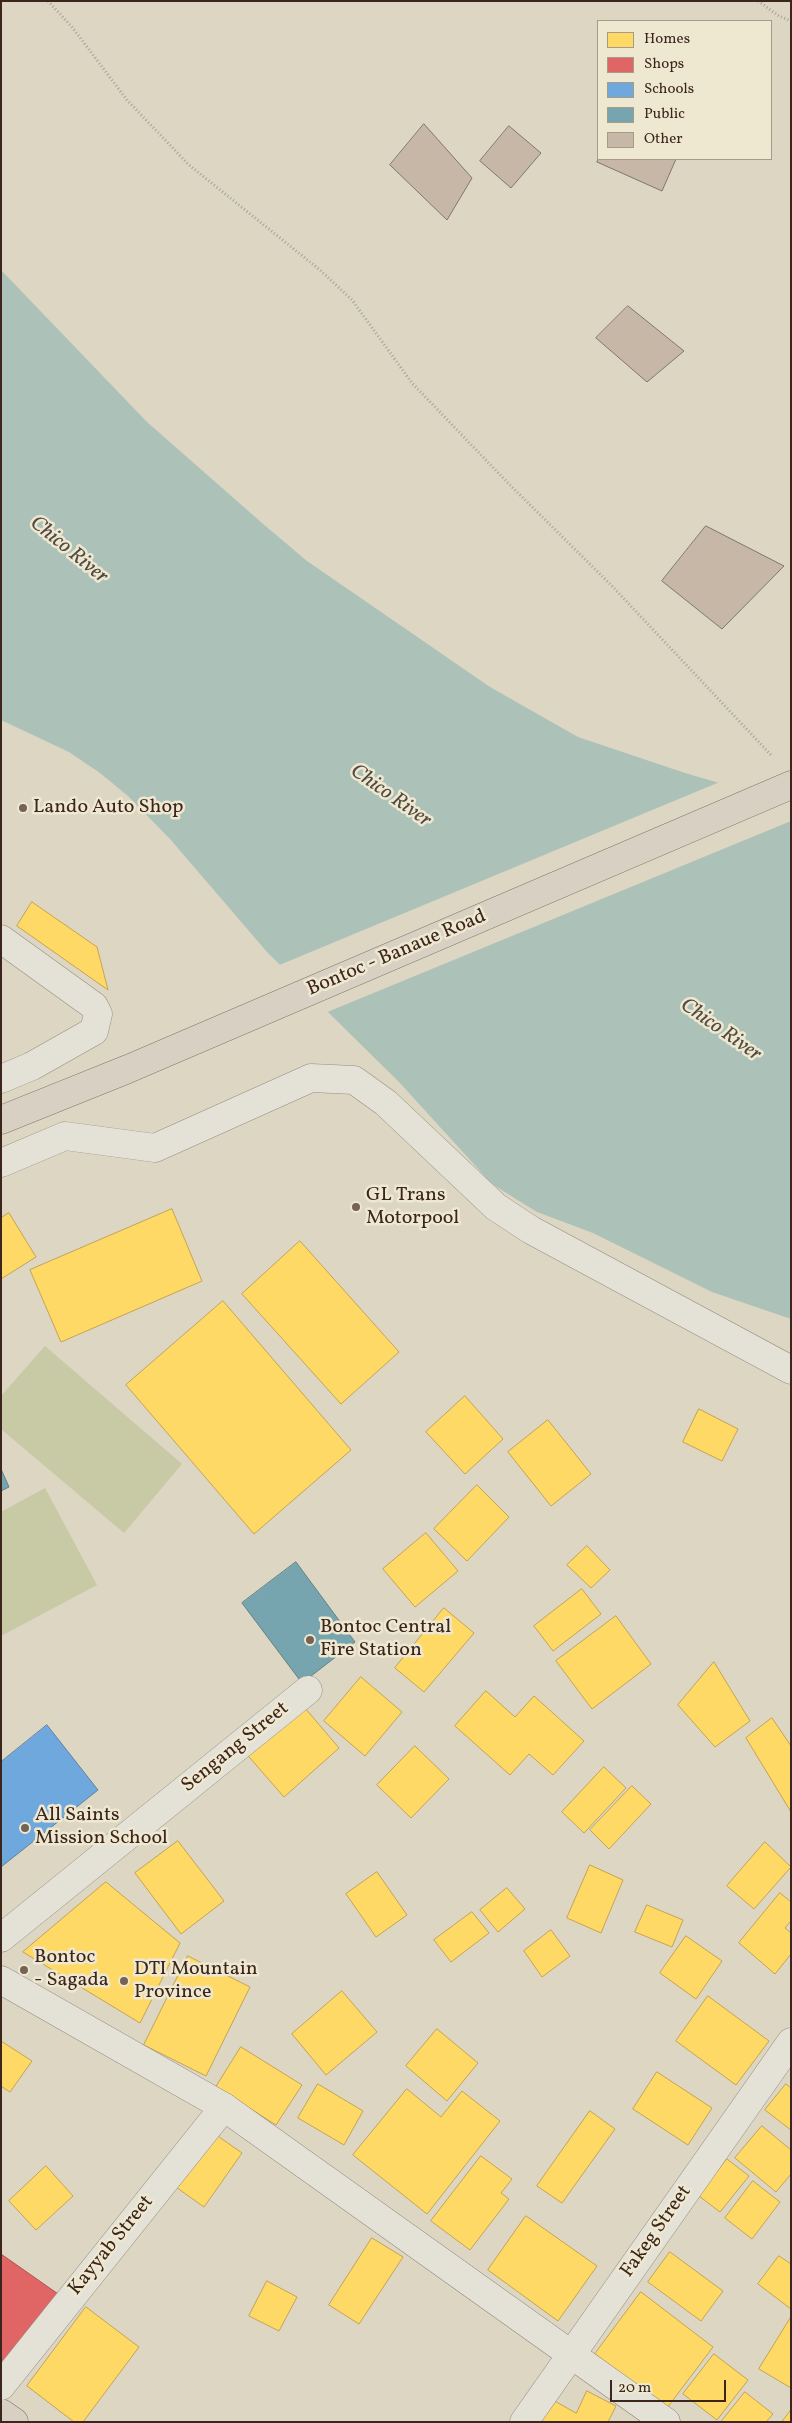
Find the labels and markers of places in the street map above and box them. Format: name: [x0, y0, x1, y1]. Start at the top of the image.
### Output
place label: Lando Auto Shop: [33, 796, 183, 820]
marker: Lando Auto Shop: [17, 802, 29, 814]
place label: GL Trans Motorpool: [366, 1184, 459, 1231]
marker: GL Trans Motorpool: [350, 1201, 362, 1213]
place label: Bontoc Central Fire Station: [320, 1616, 451, 1663]
marker: Bontoc Central Fire Station: [304, 1634, 316, 1646]
place label: All Saints Mission School: [35, 1804, 168, 1851]
marker: All Saints Mission School: [19, 1822, 31, 1834]
place label: Bontoc - Sagada: [34, 1946, 109, 1993]
place label: DTI Mountain Province: [134, 1958, 258, 2005]
marker: Bontoc - Sagada: [18, 1964, 30, 1976]
marker: DTI Mountain Province: [118, 1975, 130, 1987]

